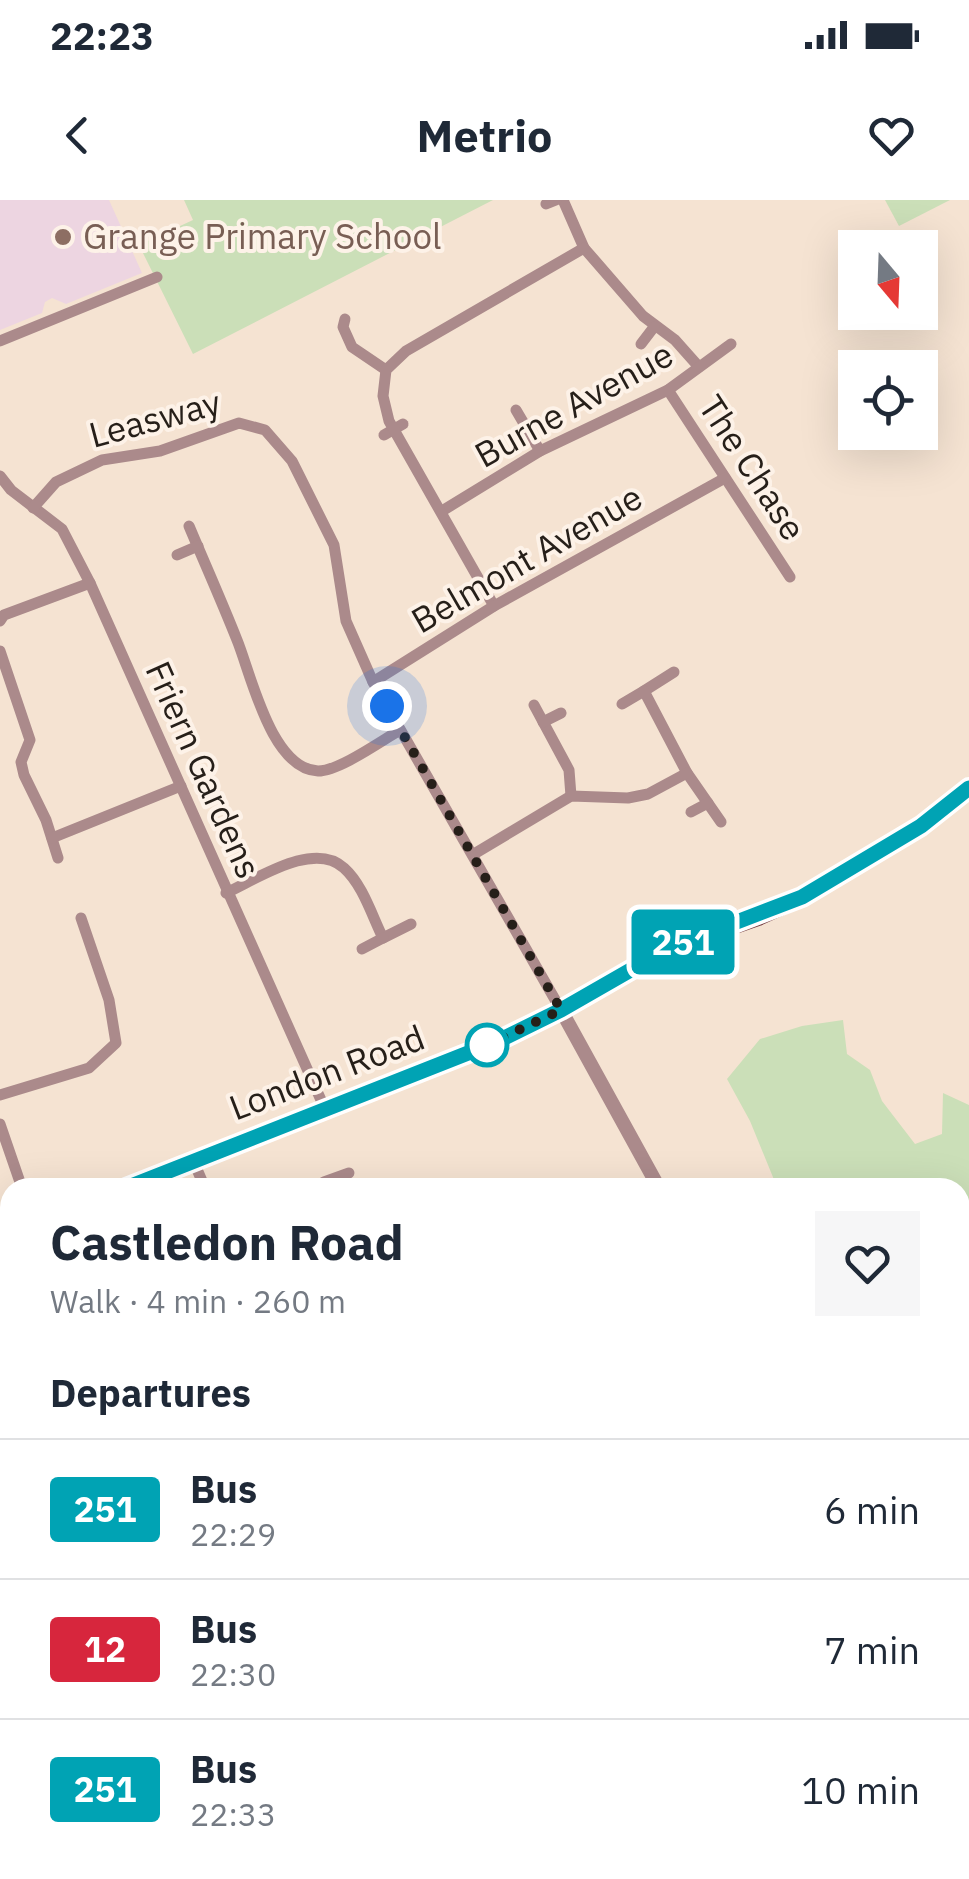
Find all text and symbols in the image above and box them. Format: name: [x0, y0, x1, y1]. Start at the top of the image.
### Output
text: 22:23: [50, 11, 154, 60]
text: Metrio: [417, 106, 552, 164]
icon: back: [50, 108, 105, 163]
icon: heart: [864, 108, 919, 163]
place label: Grange Primary School: [83, 213, 442, 259]
marker: Grange Primary School: [52, 226, 74, 248]
north arrow: [838, 230, 938, 330]
map controls: [838, 230, 938, 450]
street label: Burne Avenue: [466, 331, 681, 478]
button: locate: [838, 350, 938, 450]
street label: Leasway: [84, 378, 226, 458]
street label: The Chase: [689, 386, 817, 549]
street label: Belmont Avenue: [403, 473, 650, 643]
street label: Friern Gardens: [136, 654, 272, 885]
your location: [362, 681, 412, 731]
line badge: 251: [626, 910, 740, 974]
text: 251: [651, 919, 715, 965]
street label: London Road: [223, 1014, 431, 1130]
unlabelled marker: [466, 1024, 508, 1066]
text: Castledon Road: [50, 1211, 404, 1273]
button: heart: [815, 1211, 920, 1316]
text: Walk · 4 min · 260 m: [50, 1280, 346, 1322]
text: Departures: [50, 1368, 251, 1417]
text: Bus: [190, 1464, 257, 1513]
text: 6 min: [824, 1485, 920, 1534]
text: 251: [73, 1486, 137, 1532]
text: 22:29: [190, 1513, 276, 1555]
text: Bus: [190, 1604, 257, 1653]
text: 7 min: [824, 1625, 920, 1674]
text: 12: [84, 1626, 126, 1672]
text: 22:30: [190, 1653, 276, 1695]
text: Bus: [190, 1744, 257, 1793]
text: 10 min: [801, 1765, 920, 1814]
text: 251: [73, 1766, 137, 1812]
text: 22:33: [190, 1793, 276, 1835]

